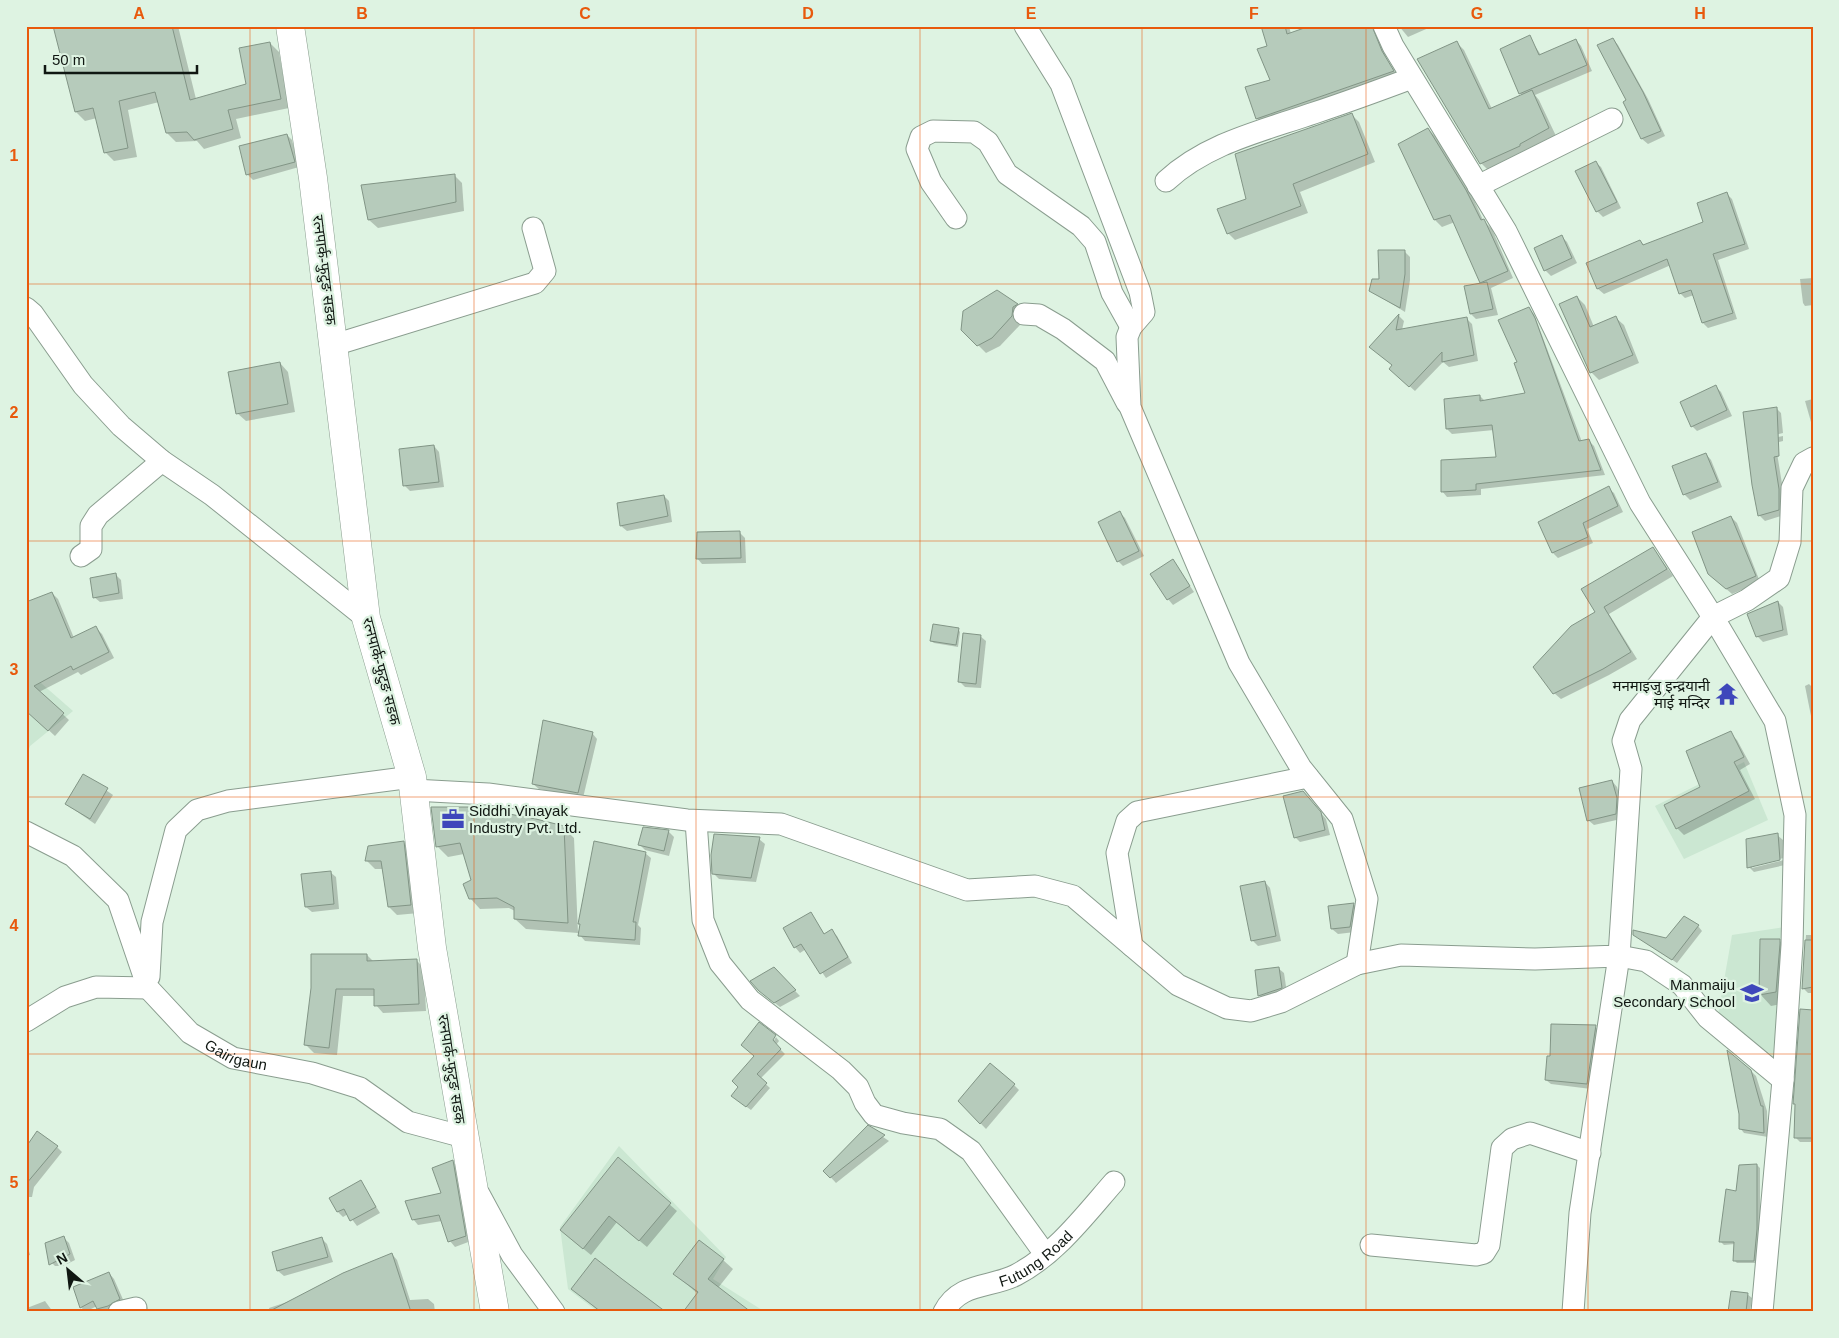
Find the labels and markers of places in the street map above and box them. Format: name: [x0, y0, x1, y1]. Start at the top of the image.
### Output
place label: मनमाइजु इन्द्रयानी माई मन्दिर: [1612, 677, 1711, 711]
temple icon: मनमाइजु इन्द्रयानी माई मन्दिर: [1714, 681, 1740, 707]
place label: Siddhi Vinayak Industry Pvt. Ltd.: [469, 802, 582, 836]
office icon: Siddhi Vinayak Industry Pvt. Ltd.: [440, 806, 466, 832]
place label: Manmaiju Secondary School: [1613, 976, 1735, 1010]
school or university icon: Manmaiju Secondary School: [1739, 980, 1765, 1006]

